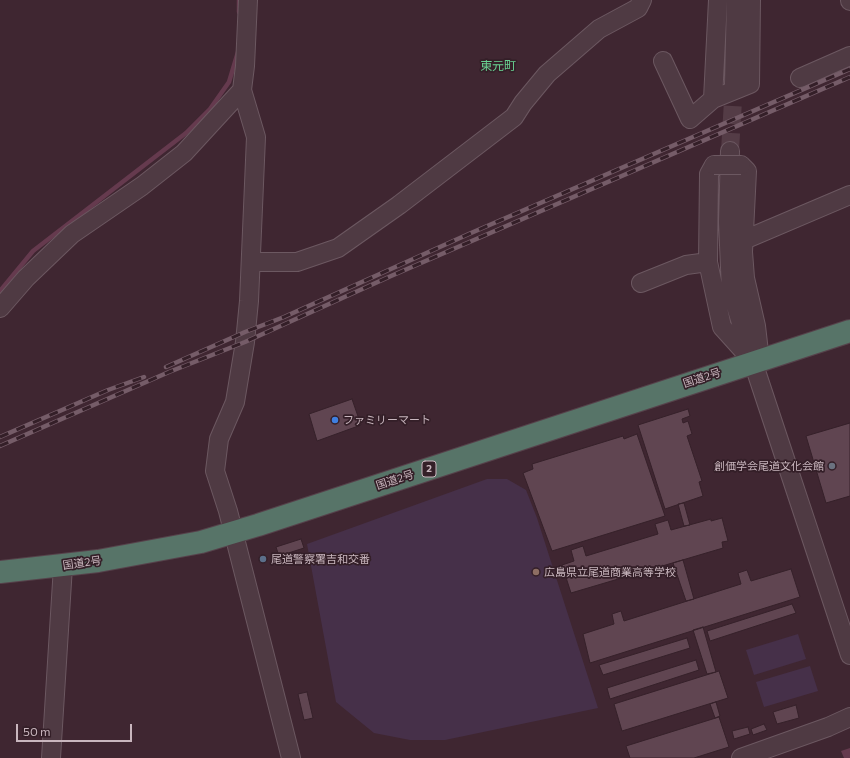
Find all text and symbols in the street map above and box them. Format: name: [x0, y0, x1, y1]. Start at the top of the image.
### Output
district label: 東元町: [480, 59, 516, 73]
street label: 国道2号: [681, 366, 723, 390]
place label: ファミリーマート: [343, 413, 431, 427]
marker: ファミリーマート: [330, 415, 340, 425]
place label: 創価学会尾道文化会館: [714, 459, 824, 473]
road number: 2: [422, 461, 436, 477]
marker: 創価学会尾道文化会館: [827, 461, 837, 471]
street label: 国道2号: [374, 468, 416, 492]
place label: 尾道警察署吉和交番: [271, 552, 370, 566]
street label: 国道2号: [62, 554, 102, 572]
marker: 尾道警察署吉和交番: [258, 554, 268, 564]
place label: 広島県立尾道商業高等学校: [544, 565, 676, 579]
marker: 広島県立尾道商業高等学校: [531, 567, 541, 577]
scale bar: [18, 716, 134, 742]
text: 50 m: [23, 724, 51, 738]

